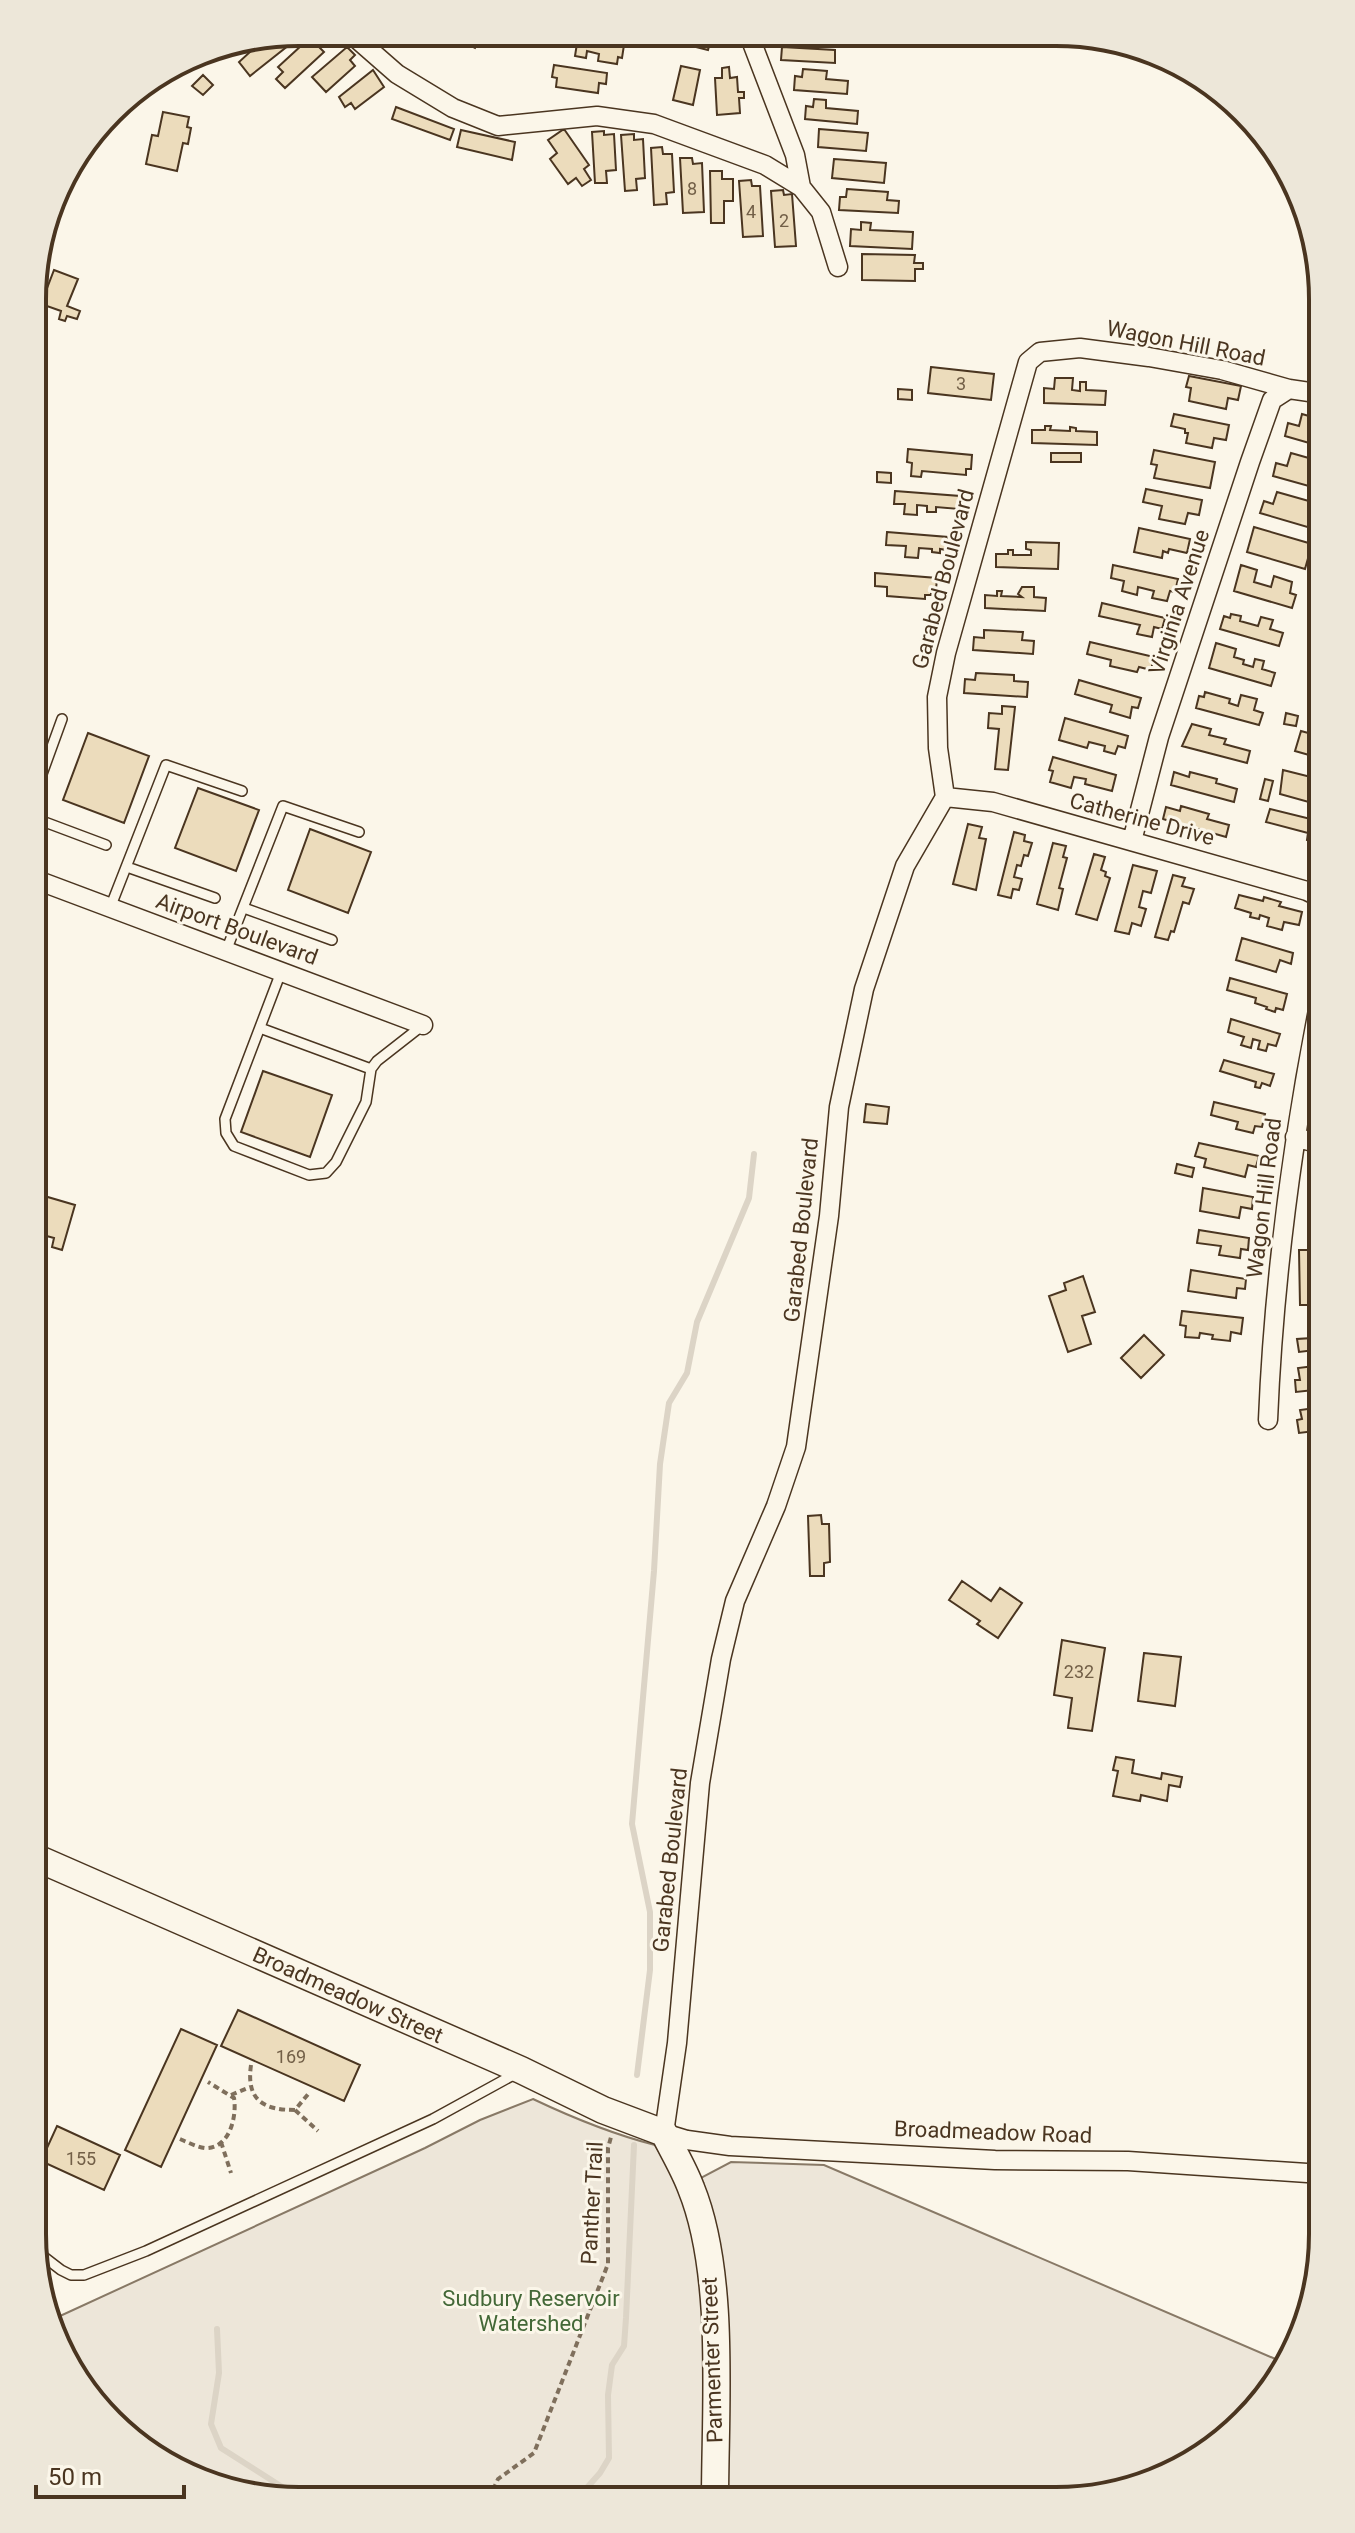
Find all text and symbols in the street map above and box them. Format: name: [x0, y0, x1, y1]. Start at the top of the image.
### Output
house number: 8: [687, 178, 697, 199]
house number: 4: [746, 201, 756, 222]
house number: 2: [779, 210, 789, 231]
street label: Wagon Hill Road: [1104, 315, 1268, 371]
house number: 3: [956, 373, 966, 394]
street label: Garabed Boulevard: [907, 486, 979, 672]
street label: Virginia Avenue: [1144, 526, 1214, 678]
street label: Catherine Drive: [1067, 788, 1217, 850]
street label: Airport Boulevard: [153, 888, 321, 970]
street label: Wagon Hill Road: [1242, 1116, 1286, 1280]
street label: Garabed Boulevard: [779, 1137, 823, 1323]
house number: 232: [1064, 1661, 1094, 1682]
street label: Garabed Boulevard: [648, 1767, 692, 1953]
street label: Broadmeadow Street: [249, 1942, 447, 2048]
house number: 169: [276, 2046, 306, 2067]
street label: Broadmeadow Road: [894, 2116, 1092, 2148]
street label: Panther Trail: [576, 2141, 608, 2265]
house number: 155: [66, 2148, 96, 2169]
street label: Parmenter Street: [697, 2277, 727, 2443]
park label: Sudbury Reservoir Watershed: [442, 2286, 620, 2336]
scale bar: [36, 2449, 184, 2499]
text: 50 m: [48, 2463, 102, 2491]

